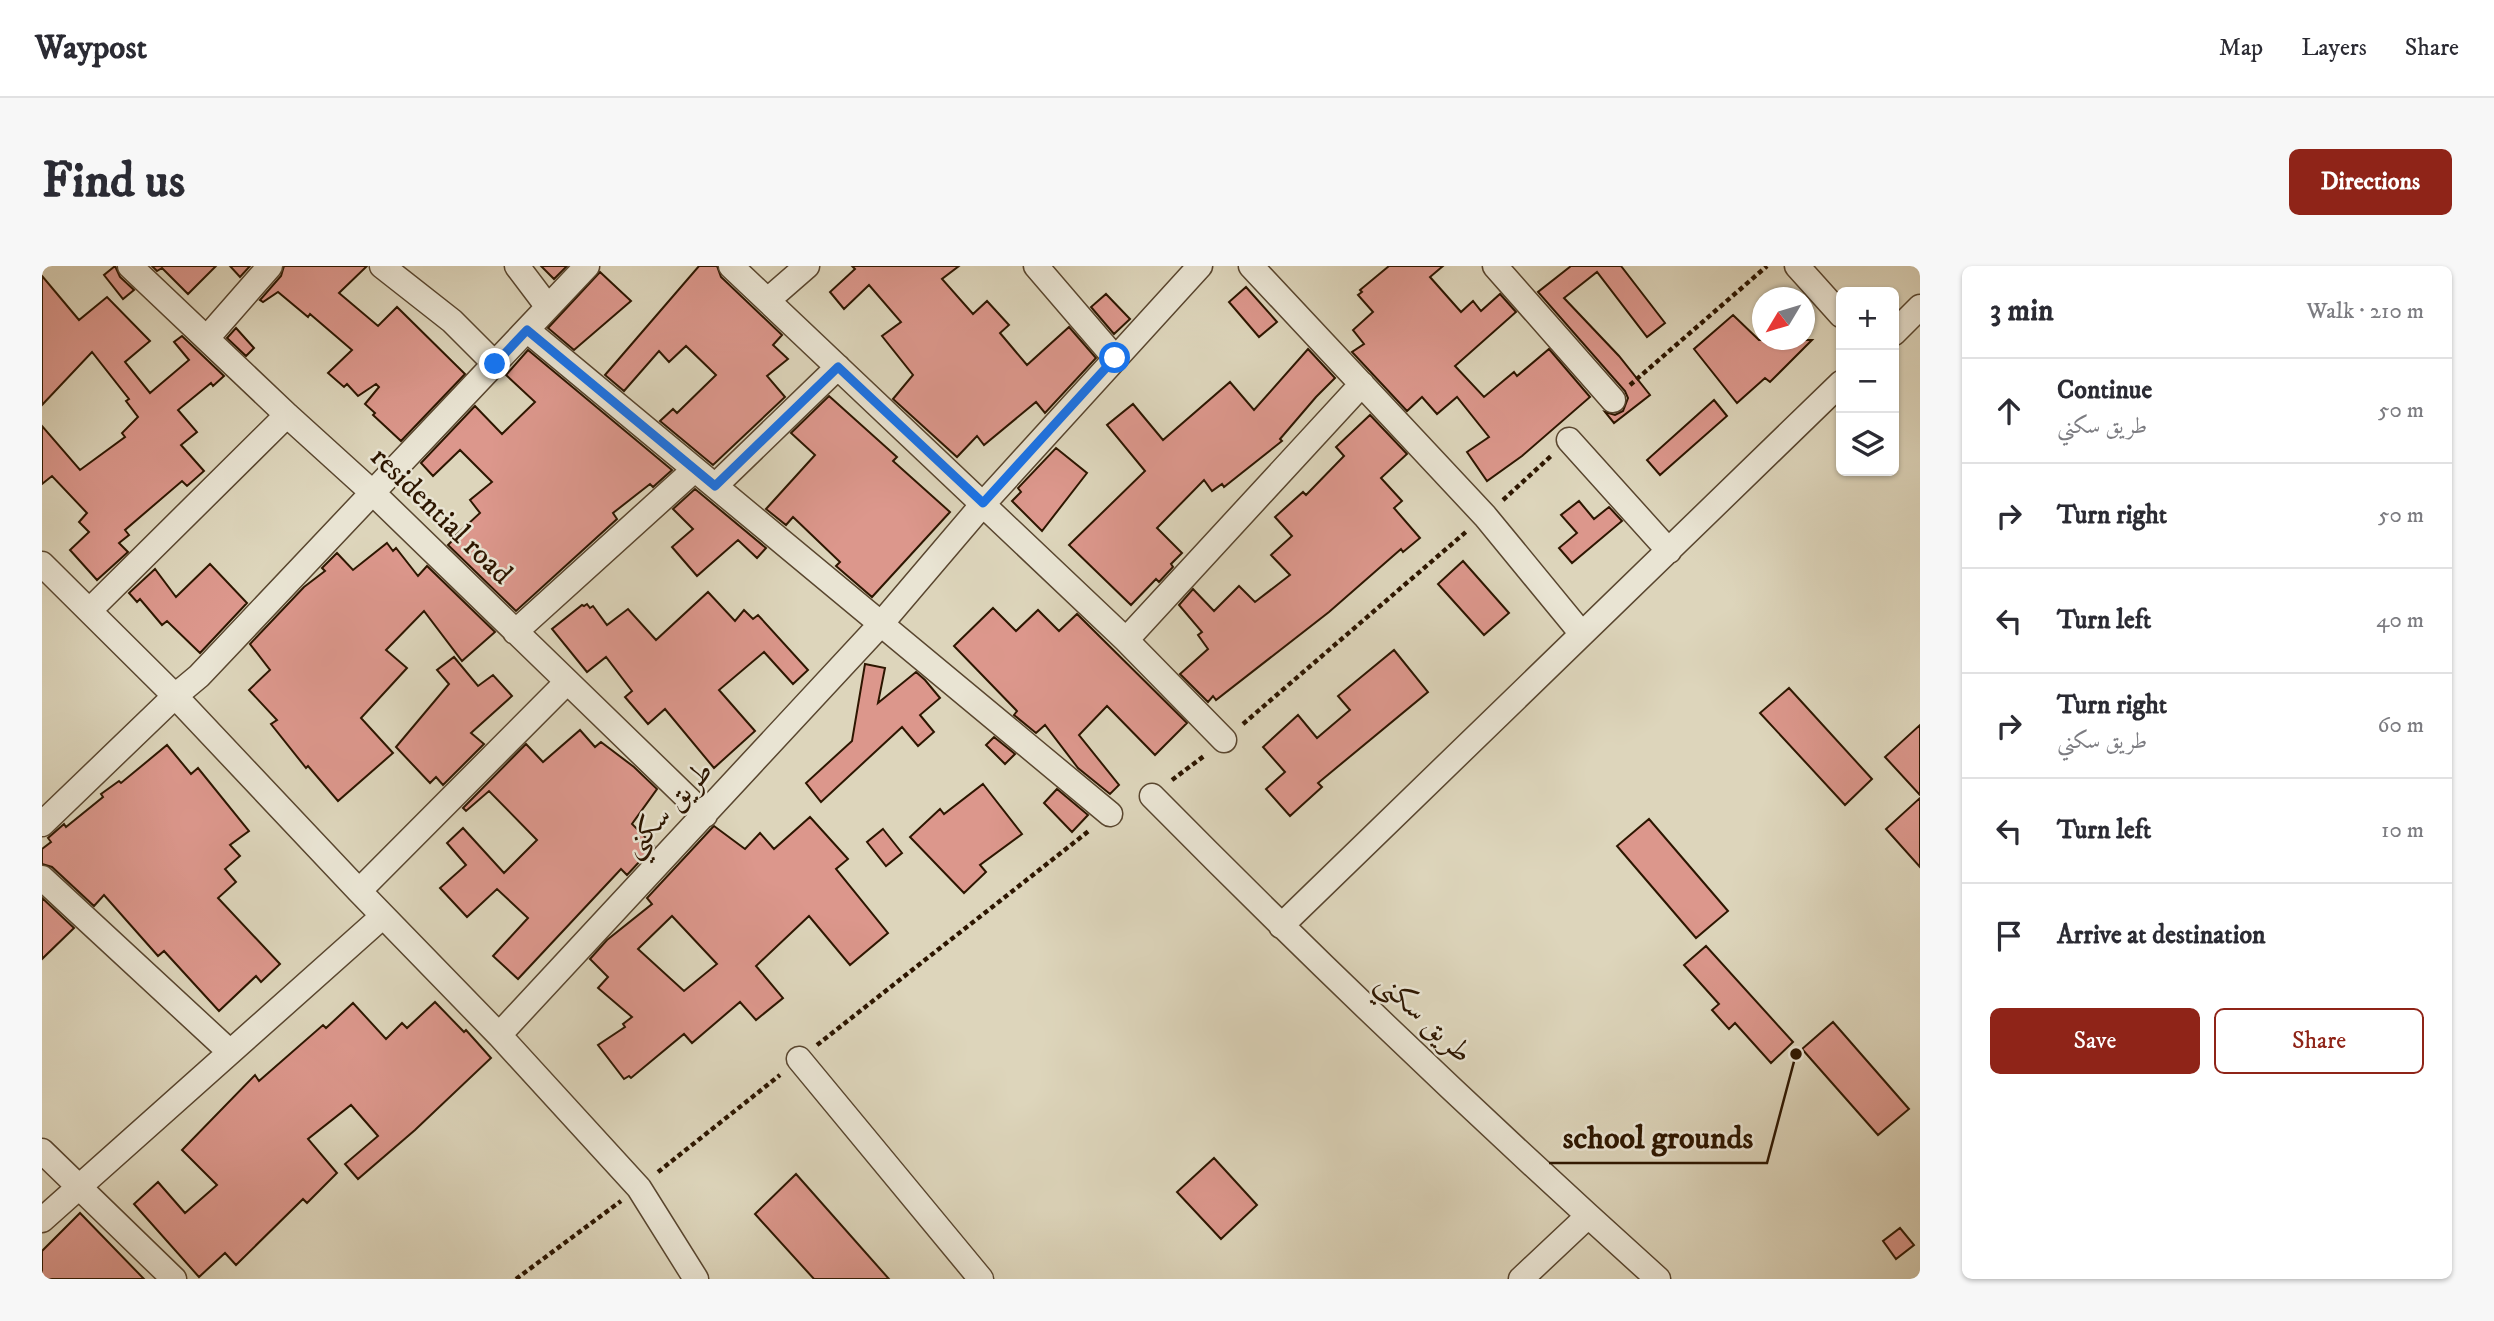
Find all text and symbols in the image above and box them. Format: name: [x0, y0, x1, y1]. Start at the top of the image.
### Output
text: Waypost: [35, 28, 147, 69]
text: Map: [2219, 33, 2263, 63]
text: Layers: [2301, 33, 2367, 63]
text: Share: [2405, 33, 2459, 63]
button: Directions: [2289, 149, 2452, 215]
text: Find us: [42, 151, 185, 213]
north arrow: [1752, 287, 1815, 350]
map controls: [1836, 287, 1899, 476]
button: +: [1836, 287, 1899, 350]
text: 3 min: [1990, 293, 2054, 330]
text: Walk · 210 m: [2307, 297, 2424, 326]
route start: [1099, 342, 1130, 373]
route end: [479, 348, 510, 379]
button: −: [1836, 350, 1899, 413]
text: Continue: [2057, 374, 2152, 407]
icon: ahead: [1990, 392, 2028, 430]
text: 50 m: [2378, 396, 2424, 425]
text: طريق سكني: [2057, 412, 2147, 441]
button: layers: [1836, 413, 1899, 476]
street label: residential road: [362, 439, 520, 593]
icon: right: [1990, 497, 2028, 535]
text: Turn right: [2057, 499, 2167, 532]
text: 50 m: [2378, 501, 2424, 530]
icon: left: [1990, 602, 2028, 640]
text: Turn left: [2057, 604, 2151, 637]
text: 40 m: [2376, 606, 2424, 635]
text: Turn right: [2057, 689, 2167, 722]
icon: right: [1990, 707, 2028, 745]
text: 60 m: [2377, 711, 2424, 740]
text: طريق سكني: [2057, 727, 2147, 756]
street label: طريق سكني: [614, 753, 728, 870]
icon: left: [1990, 812, 2028, 850]
text: Turn left: [2057, 814, 2151, 847]
text: 10 m: [2381, 816, 2424, 845]
icon: arrive: [1990, 917, 2028, 955]
text: Arrive at destination: [2057, 919, 2266, 952]
street label: طريق سكني: [1363, 964, 1480, 1078]
button: Save: [1990, 1008, 2200, 1074]
button: Share: [2214, 1008, 2424, 1074]
callout: school grounds: [1549, 1110, 1767, 1163]
text: school grounds: [1563, 1119, 1754, 1159]

